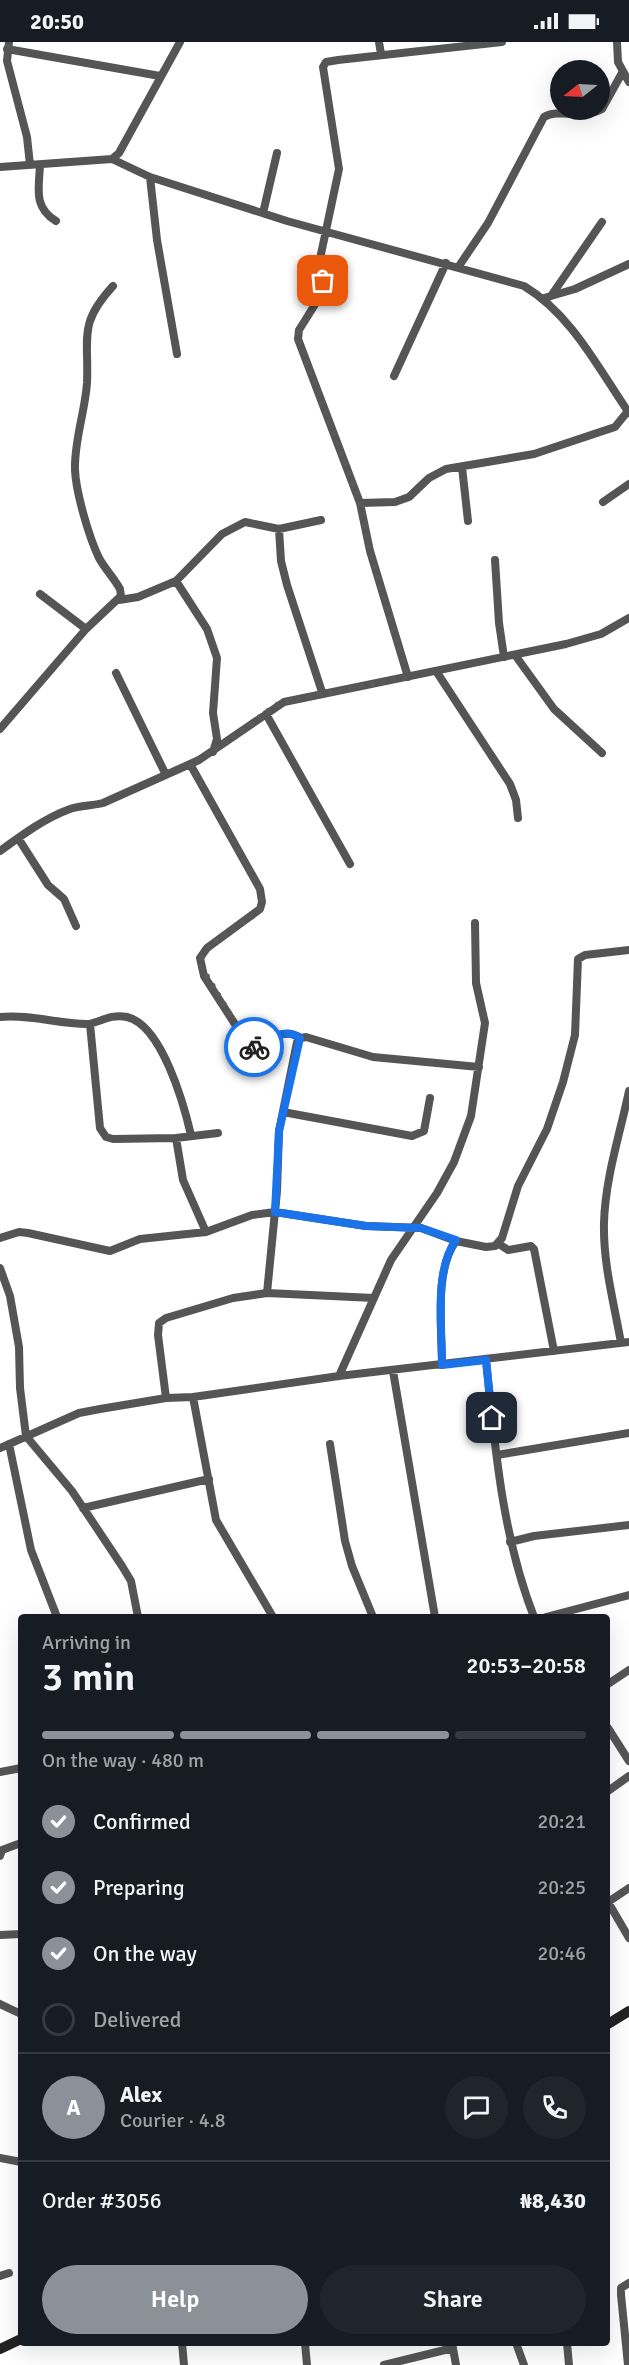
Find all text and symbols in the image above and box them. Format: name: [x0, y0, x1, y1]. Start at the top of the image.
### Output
text: 20:50: [30, 8, 84, 35]
north arrow: [550, 60, 610, 120]
map controls: [550, 60, 610, 120]
pin: [297, 255, 348, 306]
icon: bag: [306, 264, 339, 297]
courier: [224, 1017, 284, 1077]
icon: bike: [238, 1031, 271, 1064]
pin: [466, 1392, 517, 1443]
icon: home: [475, 1401, 508, 1434]
text: Arriving in: [42, 1630, 131, 1655]
text: 20:53–20:58: [467, 1652, 586, 1679]
text: 3 min: [42, 1653, 135, 1701]
text: On the way · 480 m: [42, 1748, 204, 1773]
icon: check: [42, 1805, 75, 1838]
text: Confirmed: [93, 1808, 191, 1835]
text: 20:21: [537, 1809, 586, 1834]
icon: check: [42, 1871, 75, 1904]
text: Preparing: [93, 1874, 185, 1901]
text: 20:25: [537, 1875, 586, 1900]
icon: check: [42, 1937, 75, 1970]
text: On the way: [93, 1940, 197, 1967]
text: 20:46: [537, 1941, 586, 1966]
text: Delivered: [93, 2006, 181, 2033]
button: chat: [445, 2076, 508, 2139]
button: phone: [523, 2076, 586, 2139]
text: Alex: [120, 2081, 162, 2108]
text: A: [66, 2094, 81, 2121]
text: Courier · 4.8: [120, 2108, 226, 2133]
text: Order #3056: [42, 2187, 162, 2214]
text: ₦8,430: [520, 2187, 586, 2214]
button: Help: [42, 2265, 308, 2334]
button: Share: [320, 2265, 586, 2334]

